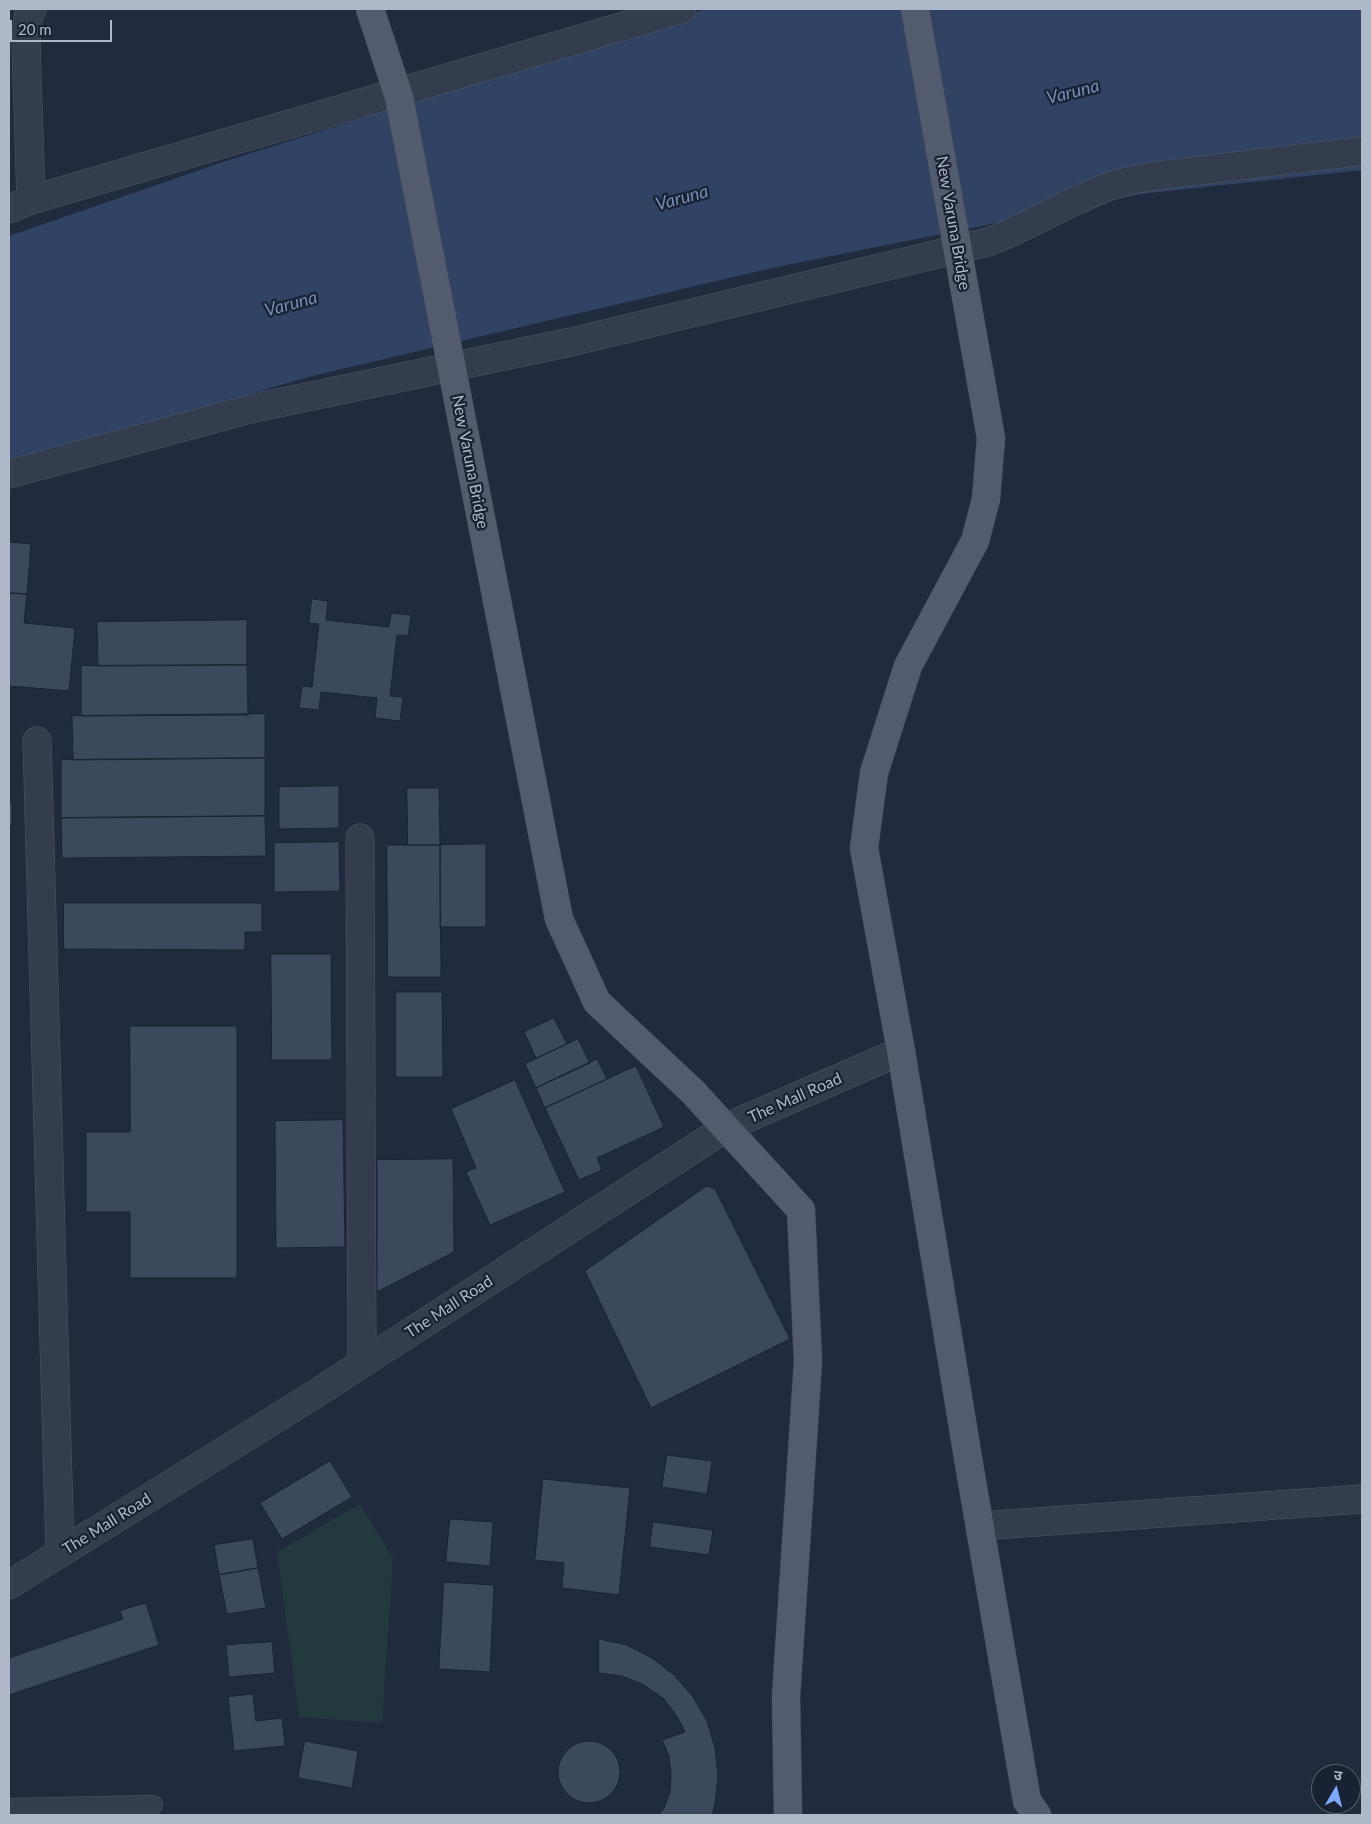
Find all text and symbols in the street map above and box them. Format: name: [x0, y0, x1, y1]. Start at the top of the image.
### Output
scale bar: [12, 10, 115, 42]
text: 20 m: [18, 20, 52, 38]
water label: Varuna: [1044, 75, 1102, 109]
street label: New Varuna Bridge: [932, 154, 974, 292]
water label: Varuna: [653, 181, 711, 215]
water label: Varuna: [262, 287, 320, 321]
street label: New Varuna Bridge: [448, 394, 492, 530]
street label: The Mall Road: [745, 1069, 845, 1127]
street label: The Mall Road: [402, 1272, 496, 1342]
street label: The Mall Road: [59, 1489, 155, 1559]
north arrow: [1311, 1764, 1361, 1814]
text: उ: [1333, 1766, 1343, 1784]

